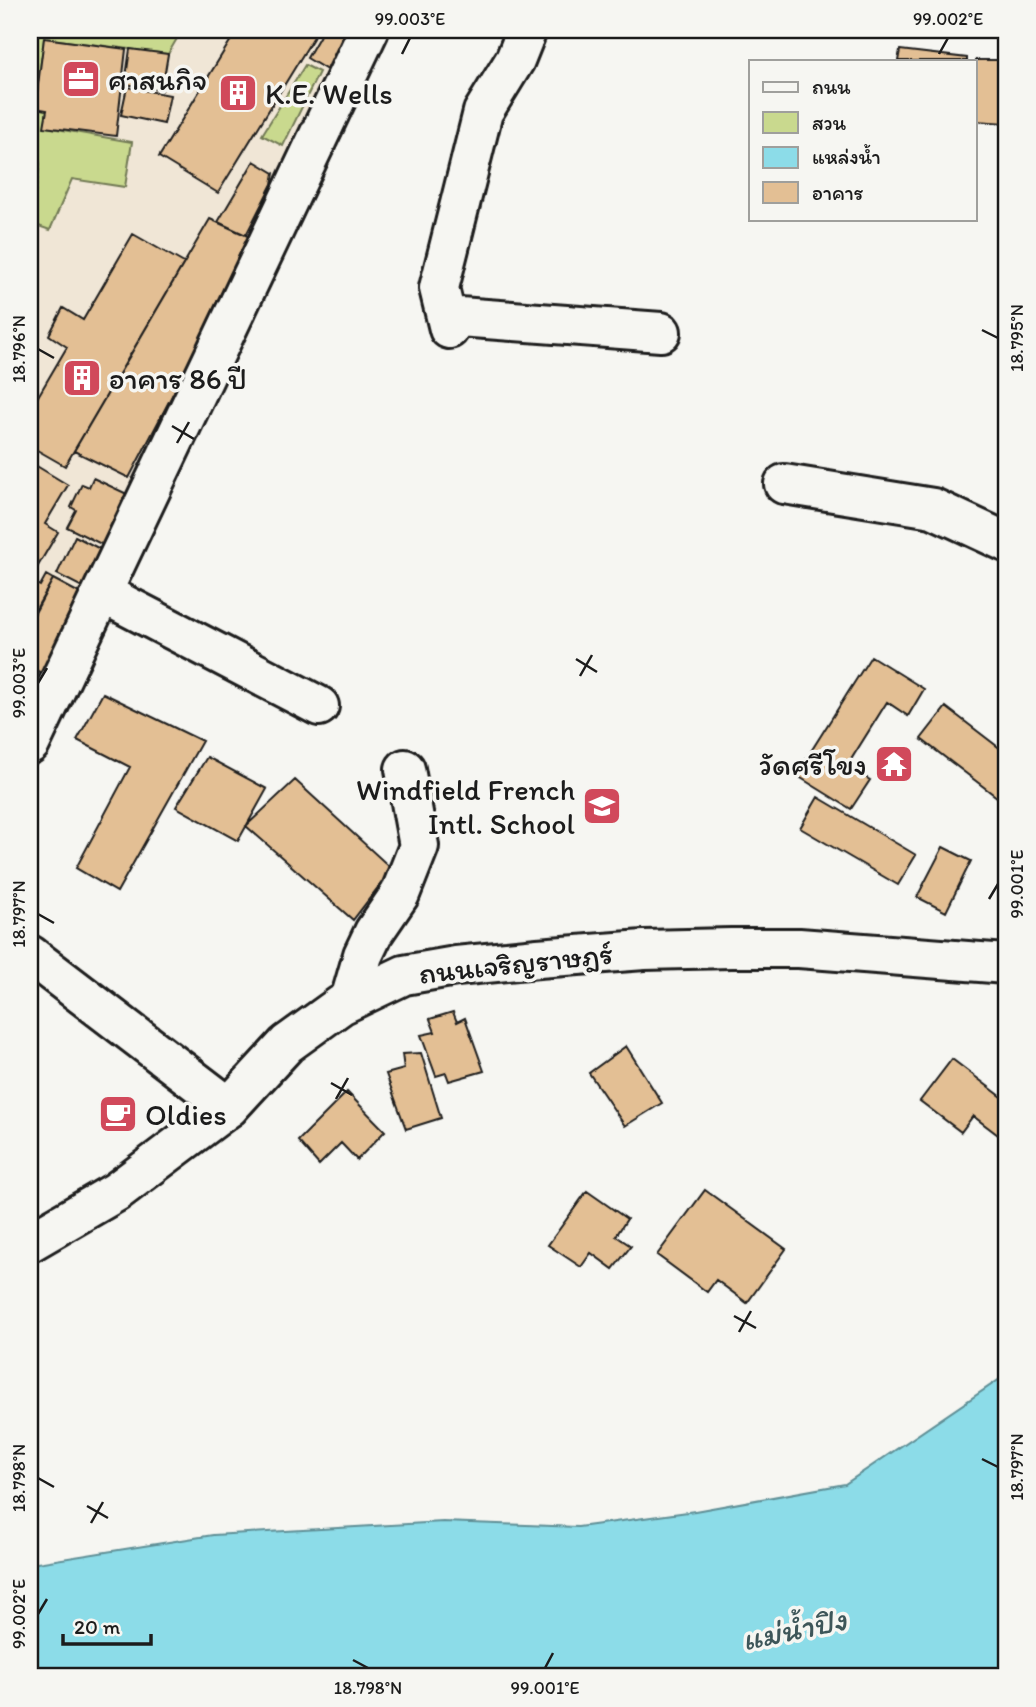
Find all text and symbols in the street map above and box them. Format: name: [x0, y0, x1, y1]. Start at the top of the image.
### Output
text: 99.003°E: [375, 8, 445, 30]
text: 99.002°E: [913, 8, 983, 30]
office icon: ศาสนกิจ: [60, 58, 102, 100]
legend: [749, 60, 976, 220]
place label: ศาสนกิจ: [108, 61, 207, 98]
building icon: K.E. Wells: [217, 72, 259, 114]
text: ถนน: [812, 74, 851, 99]
place label: K.E. Wells: [265, 75, 393, 112]
text: สวน: [812, 110, 846, 135]
text: แหล่งน้ำ: [812, 144, 881, 169]
text: อาคาร: [812, 180, 864, 205]
text: 18.795°N: [1006, 304, 1028, 372]
text: 18.796°N: [8, 315, 30, 383]
building icon: อาคาร 86 ปี: [61, 357, 103, 399]
place label: อาคาร 86 ปี: [109, 360, 247, 397]
text: 99.003°E: [8, 648, 30, 718]
temple icon: วัดศรีโขง: [873, 743, 915, 785]
place label: วัดศรีโขง: [759, 746, 867, 783]
place label: Windfield French Intl. School: [356, 771, 575, 842]
school or university icon: Windfield French Intl. School: [581, 785, 623, 827]
text: 99.001°E: [1006, 849, 1028, 919]
text: 18.797°N: [8, 880, 30, 948]
street label: ถนนเจริญราษฎร์: [417, 934, 615, 992]
cafe icon: Oldies: [97, 1093, 139, 1135]
place label: Oldies: [145, 1096, 227, 1133]
text: 18.797°N: [1006, 1433, 1028, 1501]
text: 18.798°N: [8, 1444, 30, 1512]
text: 99.002°E: [8, 1579, 30, 1649]
water label: แม่น้ำปิง: [738, 1598, 851, 1659]
scale bar: [63, 1602, 150, 1646]
text: 20 m: [74, 1614, 121, 1639]
text: 18.798°N: [334, 1677, 402, 1699]
text: 99.001°E: [510, 1677, 580, 1699]

